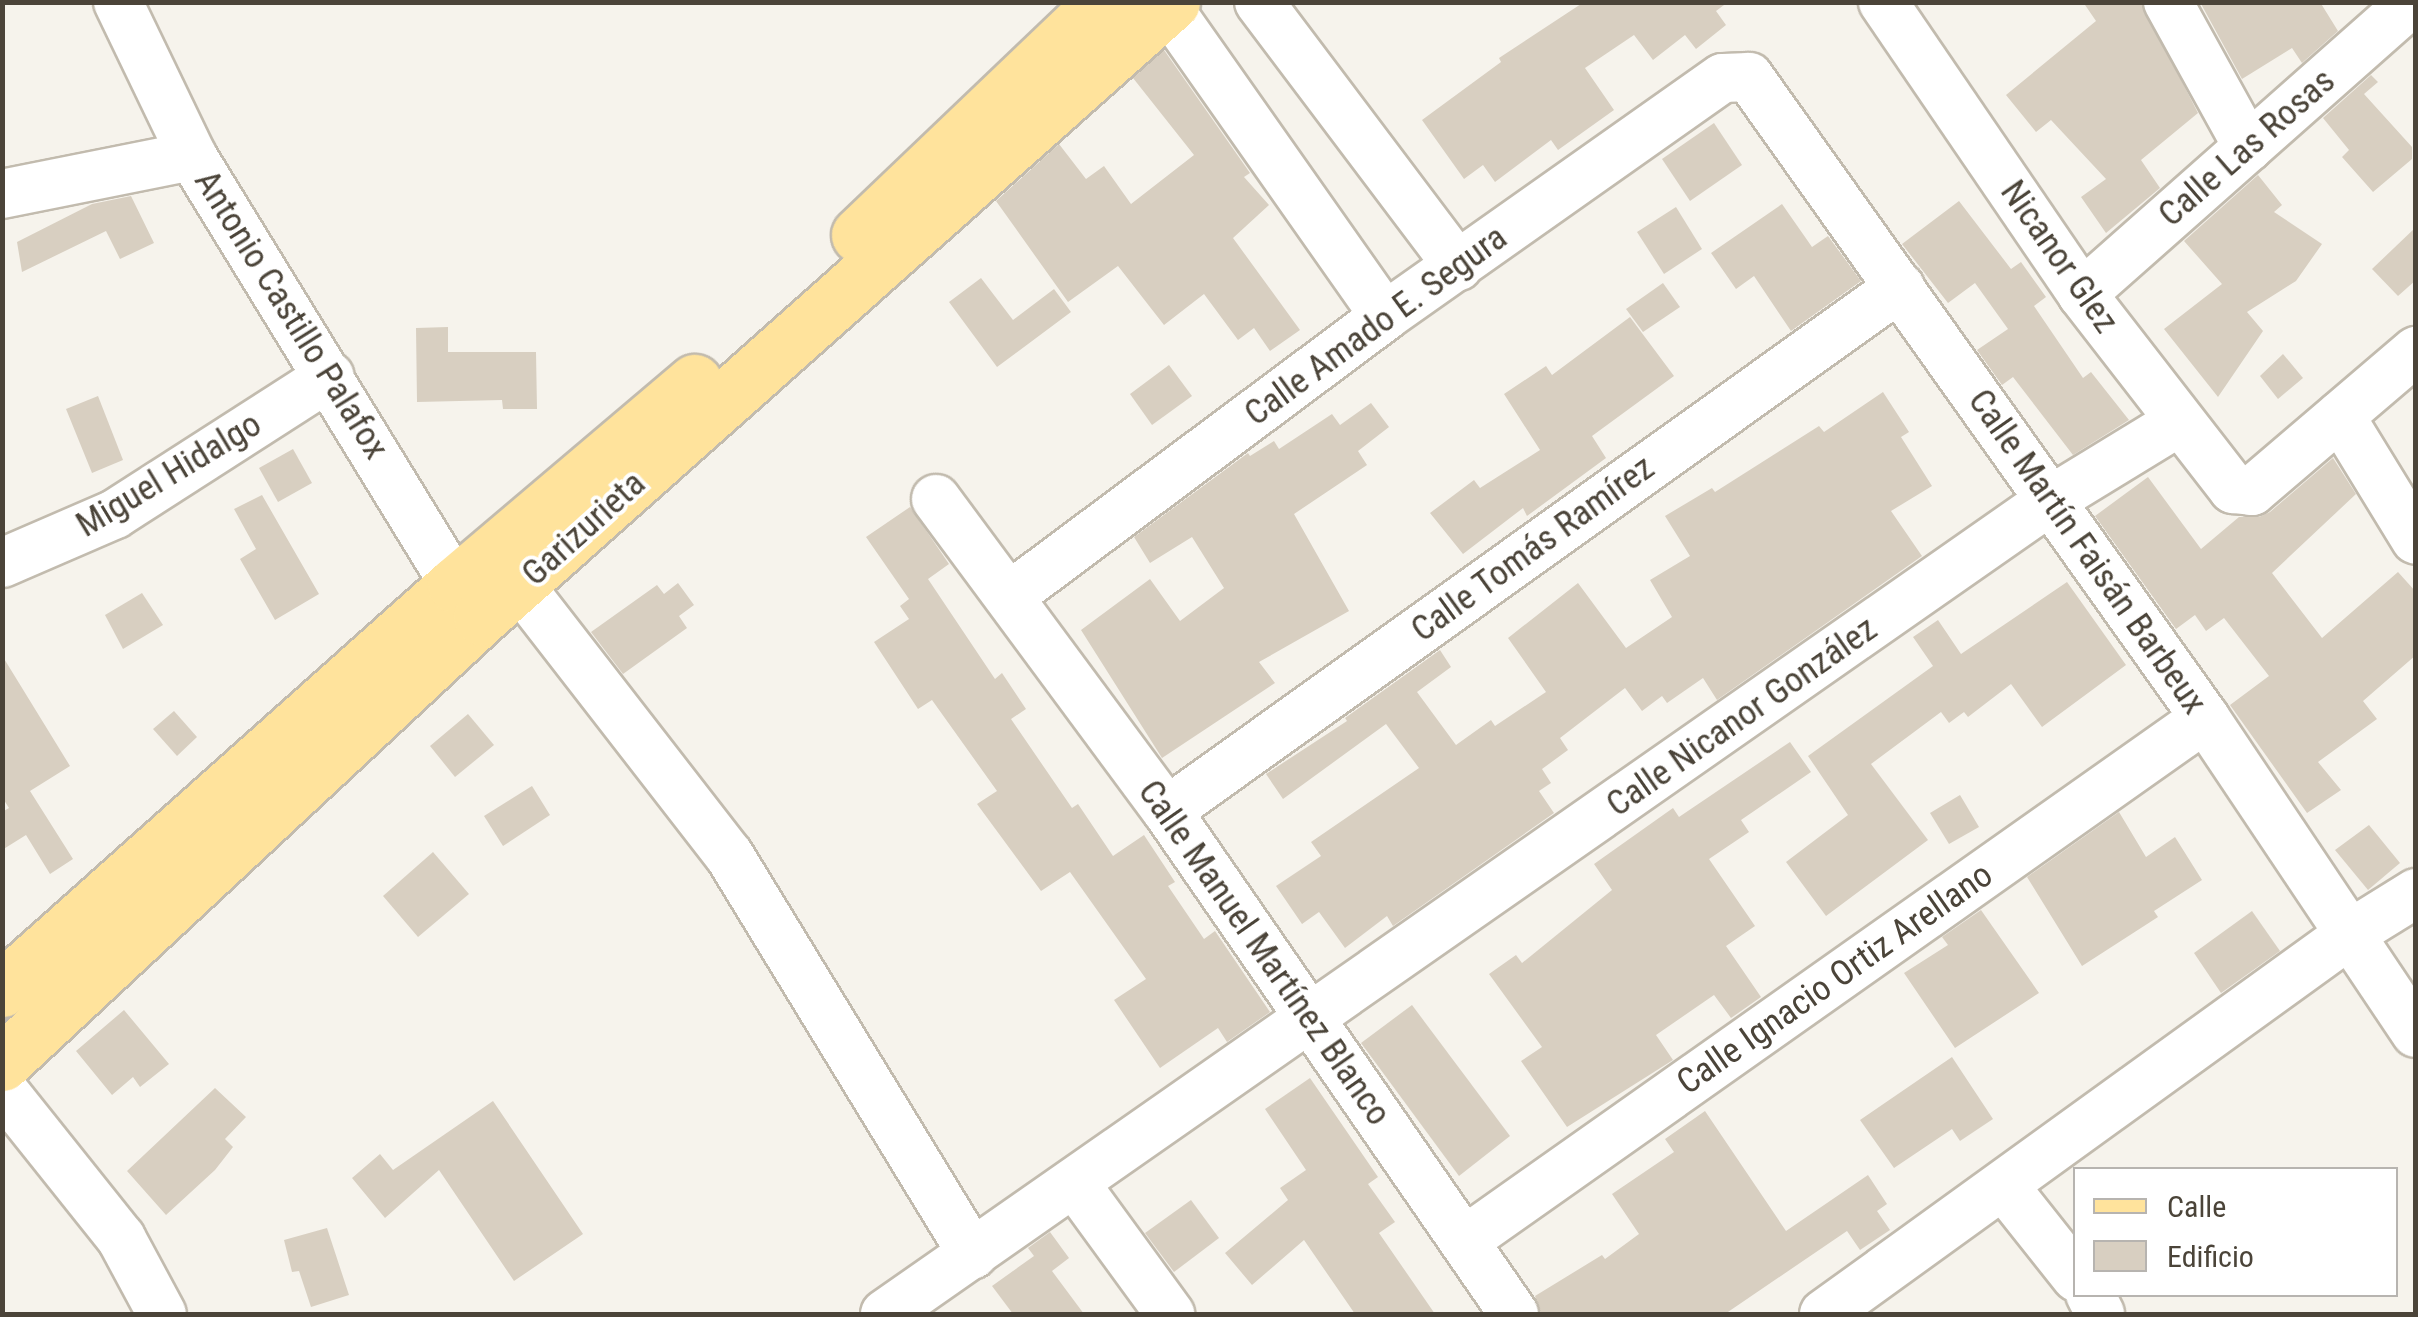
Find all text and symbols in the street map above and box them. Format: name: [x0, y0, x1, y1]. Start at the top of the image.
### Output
street label: Calle Las Rosas: [2150, 60, 2344, 236]
street label: Antonio Castillo Palafox: [185, 163, 397, 467]
street label: Nicanor Glez: [1991, 173, 2127, 341]
street label: Calle Amado E. Segura: [1237, 217, 1515, 435]
street label: Calle Martín Faisán Barbeux: [1959, 382, 2215, 722]
street label: Miguel Hidalgo: [69, 403, 269, 547]
street label: Calle Tomás Ramírez: [1403, 447, 1663, 651]
street label: Garizurieta: [514, 463, 654, 595]
street label: Calle Nicanor González: [1599, 608, 1885, 826]
street label: Calle Manuel Martínez Blanco: [1129, 772, 1399, 1134]
street label: Calle Ignacio Ortiz Arellano: [1669, 854, 2001, 1104]
legend: [2073, 1167, 2398, 1297]
text: Calle: [2167, 1189, 2226, 1224]
text: Edificio: [2167, 1239, 2254, 1274]

